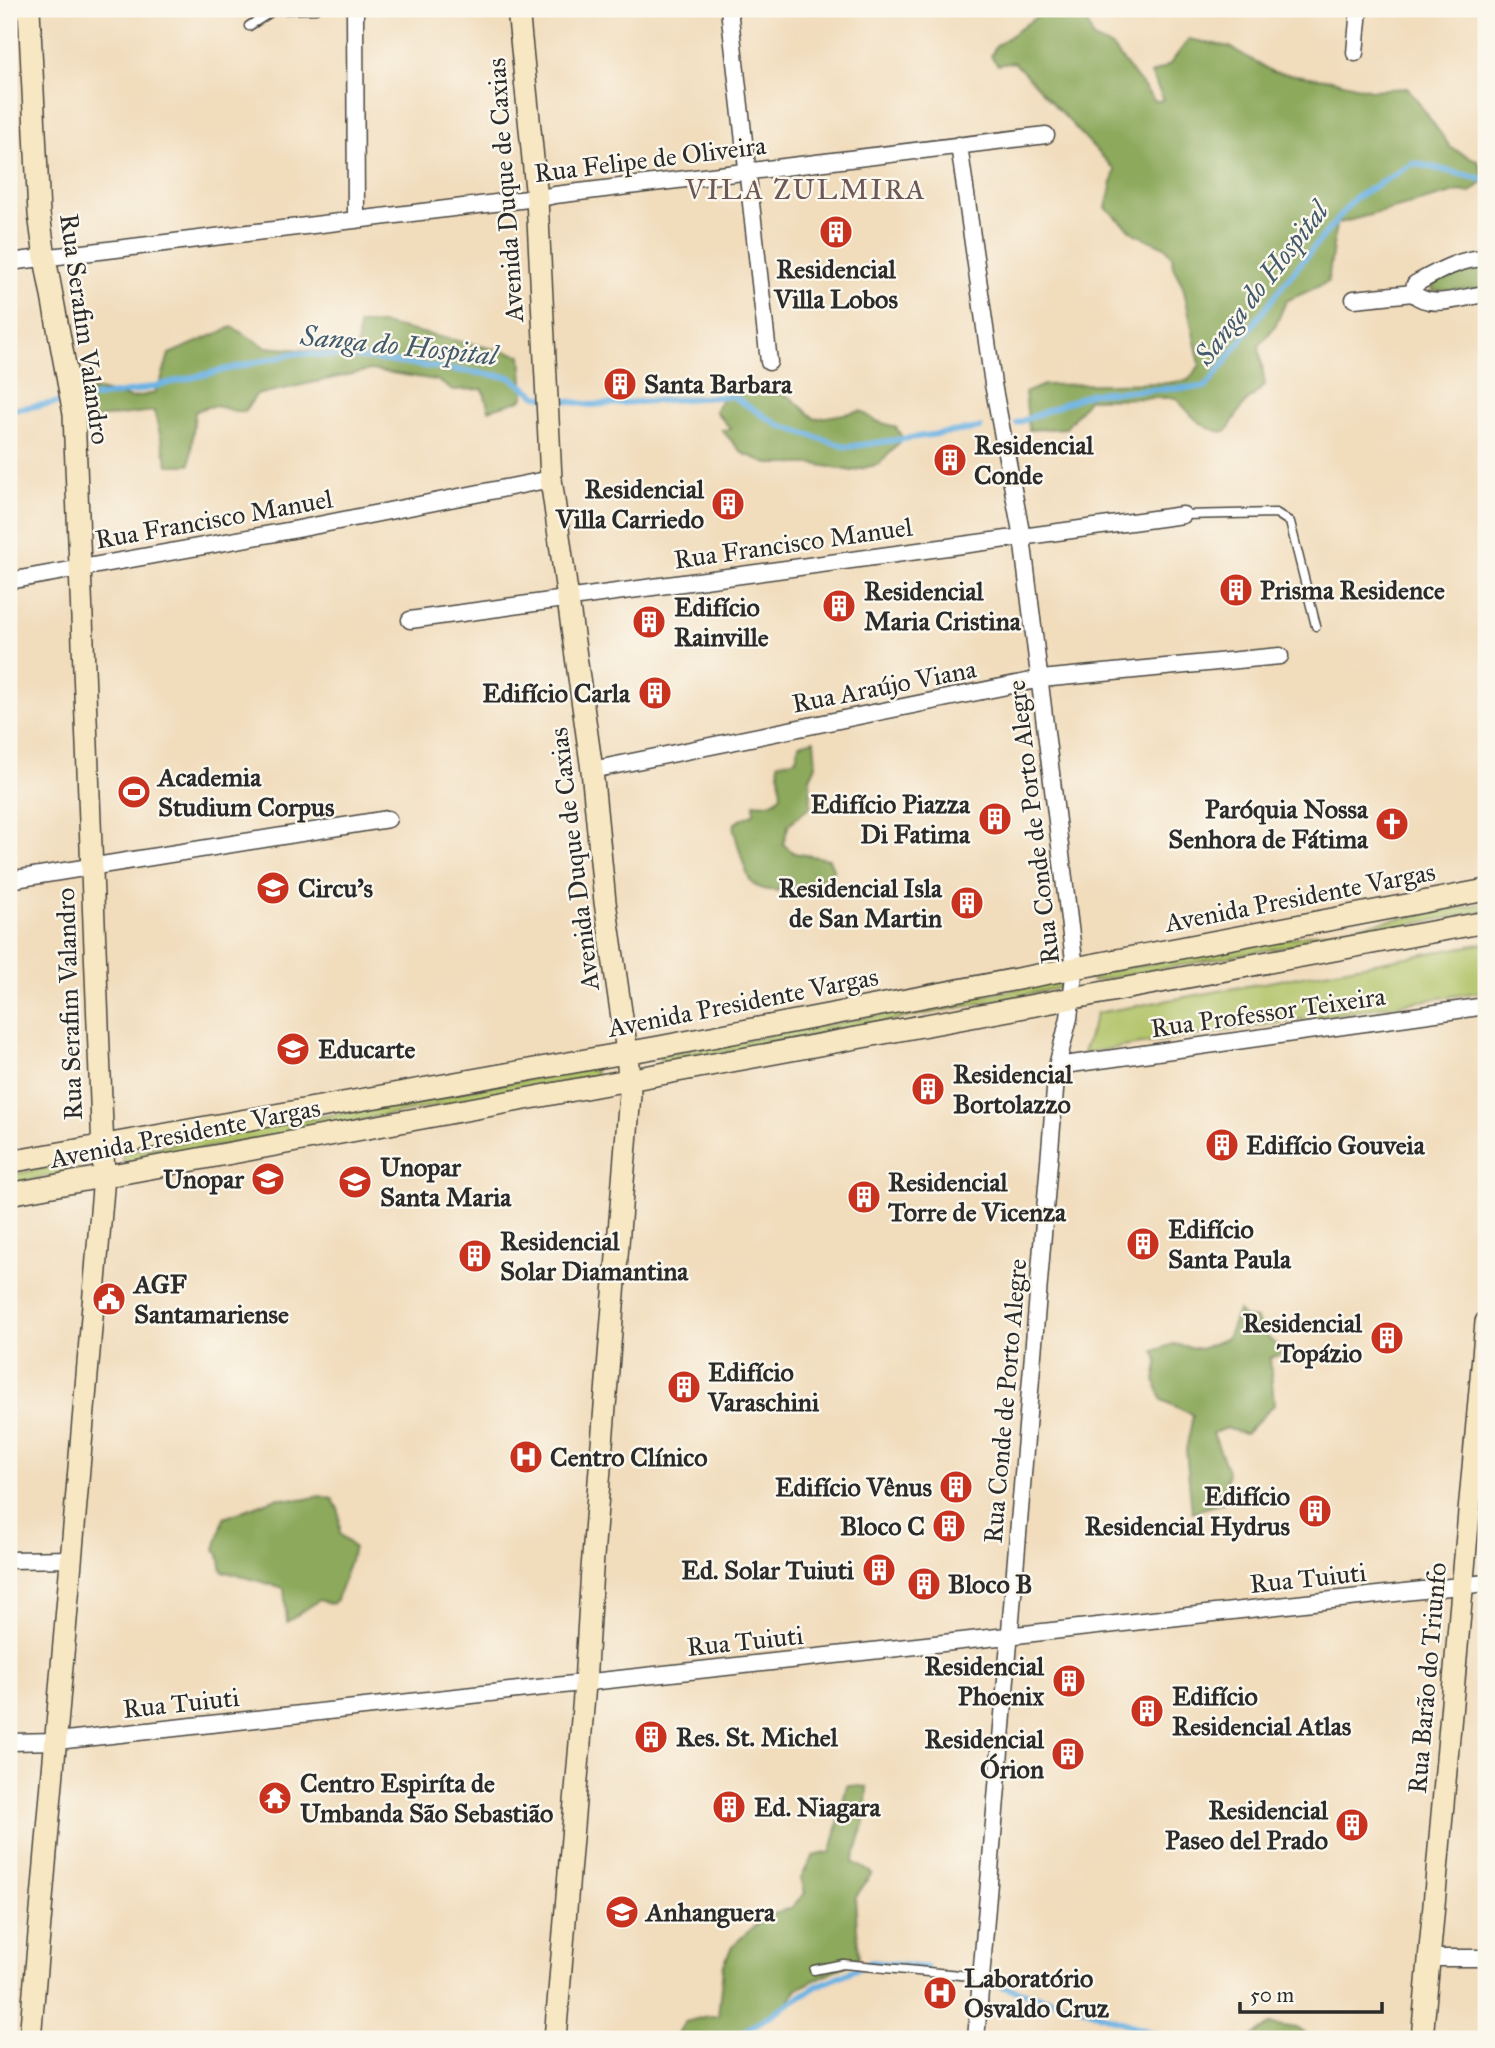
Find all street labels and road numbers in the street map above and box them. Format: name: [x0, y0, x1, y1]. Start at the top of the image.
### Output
street label: Avenida Duque de Caxias: [480, 57, 530, 324]
street label: Rua Felipe de Oliveira: [532, 129, 768, 189]
street label: Rua Serafim Valandro: [53, 212, 117, 446]
street label: Rua Francisco Manuel: [93, 482, 335, 556]
street label: Rua Francisco Manuel: [672, 510, 914, 576]
street label: Rua Araújo Viana: [789, 652, 979, 720]
street label: Rua Conde de Porto Alegre: [1000, 678, 1066, 966]
street label: Avenida Duque de Caxias: [542, 726, 606, 993]
street label: Avenida Presidente Vargas: [1161, 855, 1438, 939]
street label: Rua Serafim Valandro: [49, 887, 89, 1121]
street label: Avenida Presidente Vargas: [604, 960, 881, 1044]
street label: Rua Professor Teixeira: [1149, 980, 1387, 1044]
street label: Avenida Presidente Vargas: [46, 1091, 323, 1175]
street label: Rua Conde de Porto Alegre: [977, 1257, 1033, 1545]
street label: Rua Tuiuti: [1248, 1556, 1368, 1600]
street label: Rua Barão do Triunfo: [1401, 1561, 1453, 1795]
street label: Rua Tuiuti: [685, 1619, 805, 1663]
street label: Rua Tuiuti: [121, 1681, 241, 1725]

